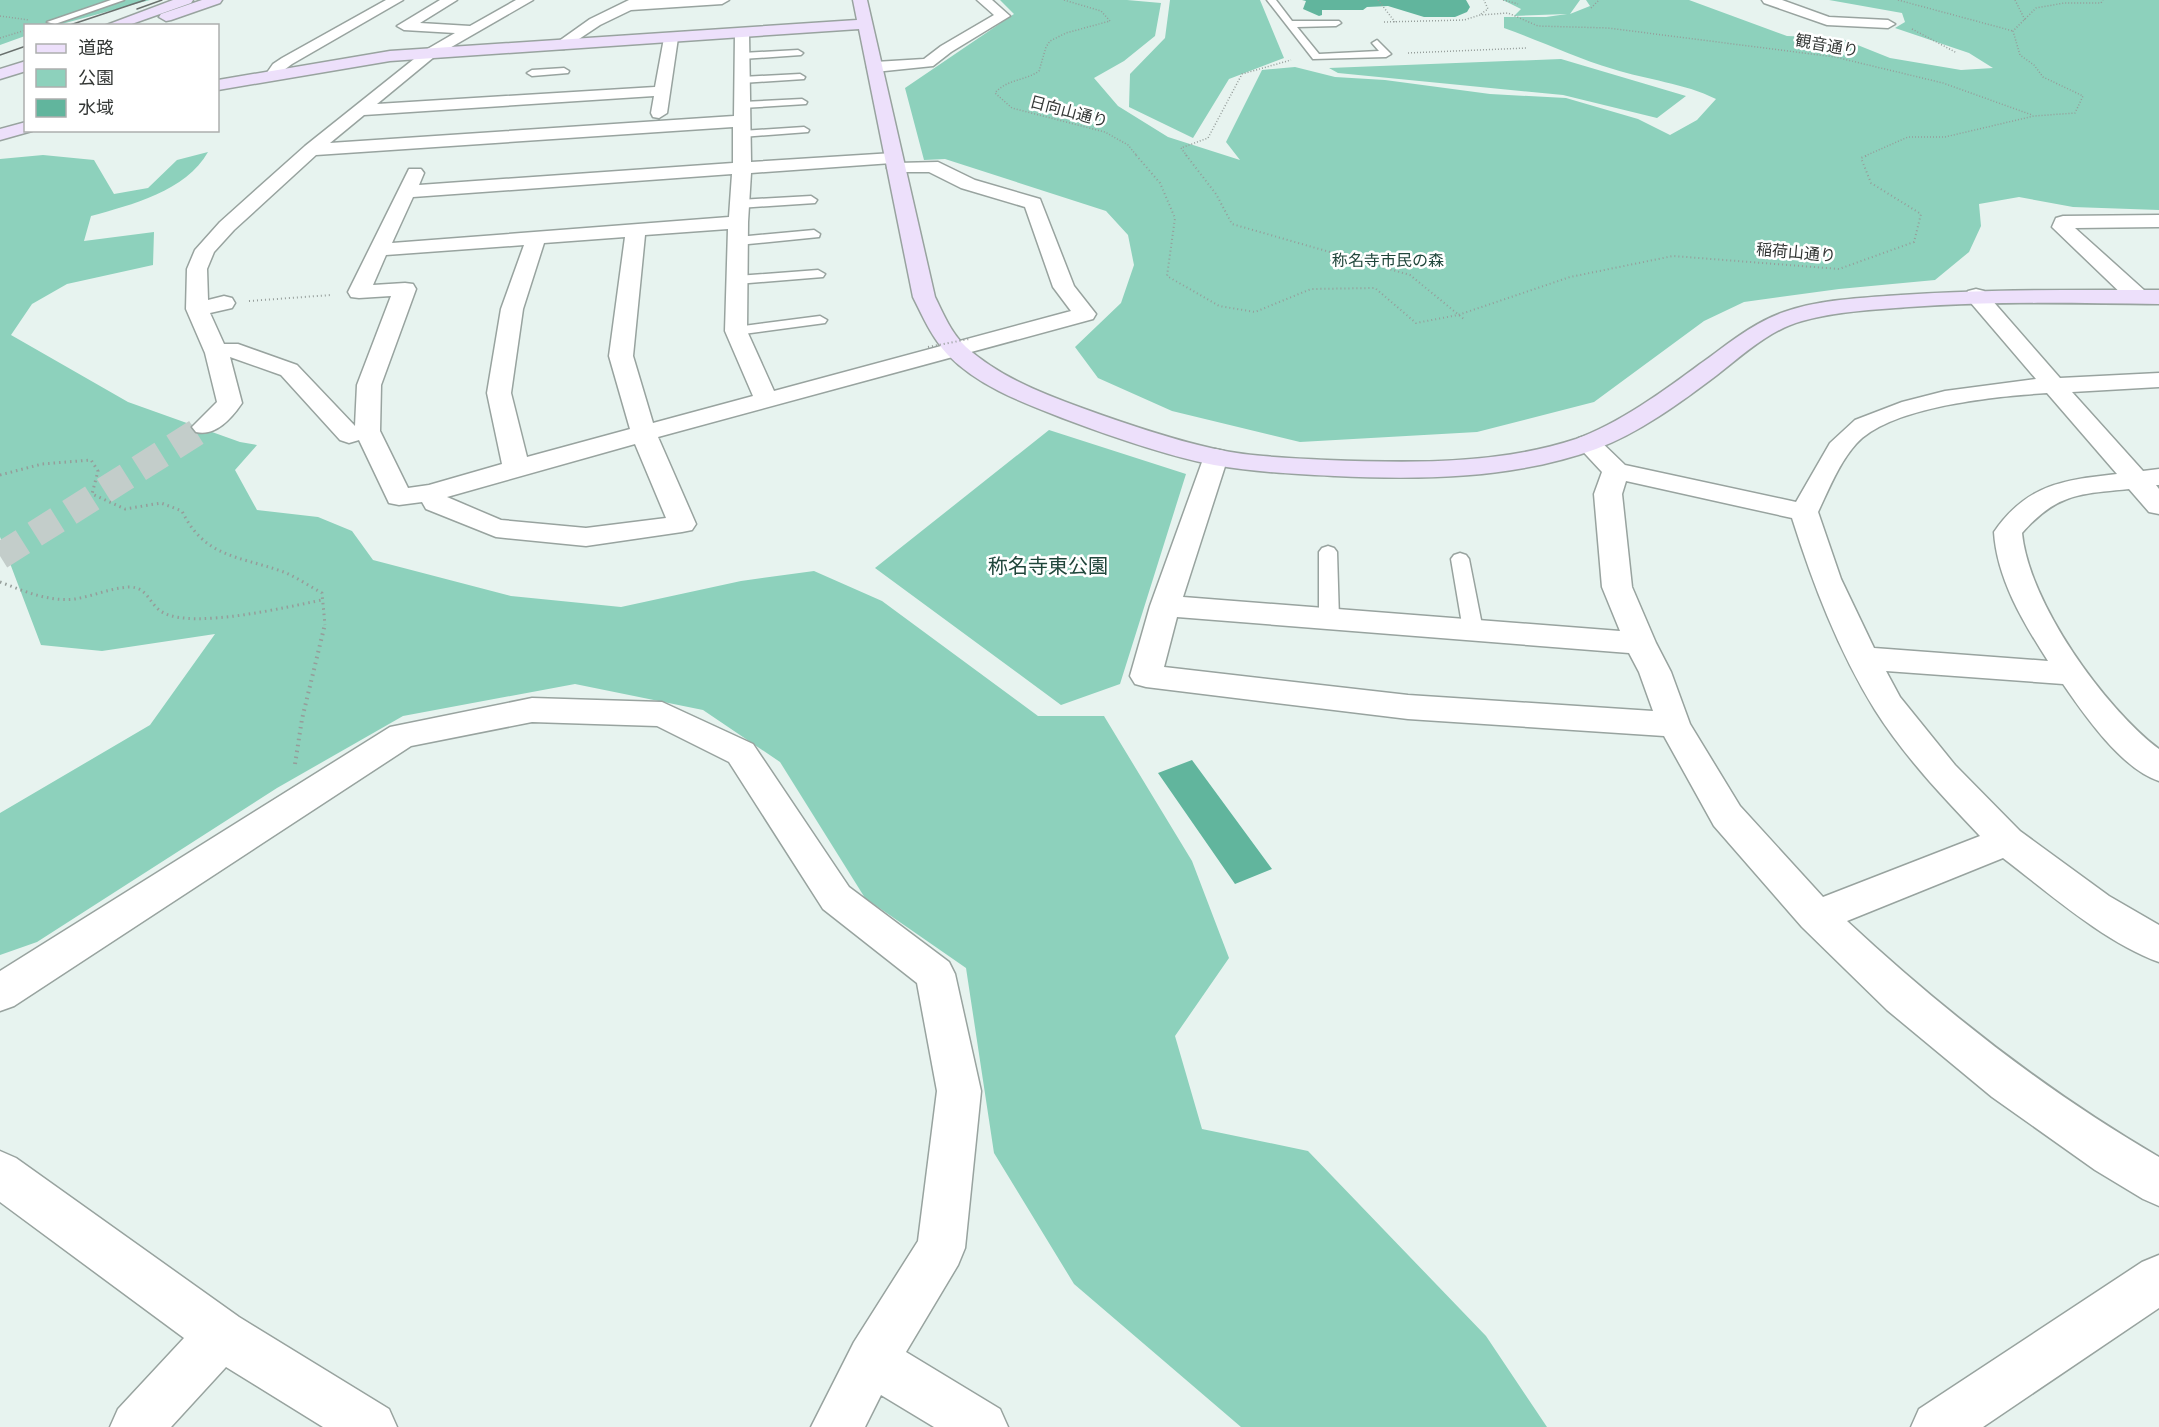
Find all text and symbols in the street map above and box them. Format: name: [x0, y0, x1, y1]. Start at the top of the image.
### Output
legend: [24, 24, 219, 132]
street label: 観音通り: [1794, 30, 1860, 60]
text: 道路: [78, 36, 114, 59]
text: 公園: [78, 66, 114, 89]
street label: 日向山通り: [1028, 91, 1110, 131]
text: 水域: [78, 96, 114, 119]
street label: 稲荷山通り: [1755, 239, 1837, 265]
park label: 称名寺市民の森: [1332, 250, 1444, 270]
park label: 称名寺東公園: [988, 552, 1108, 579]

